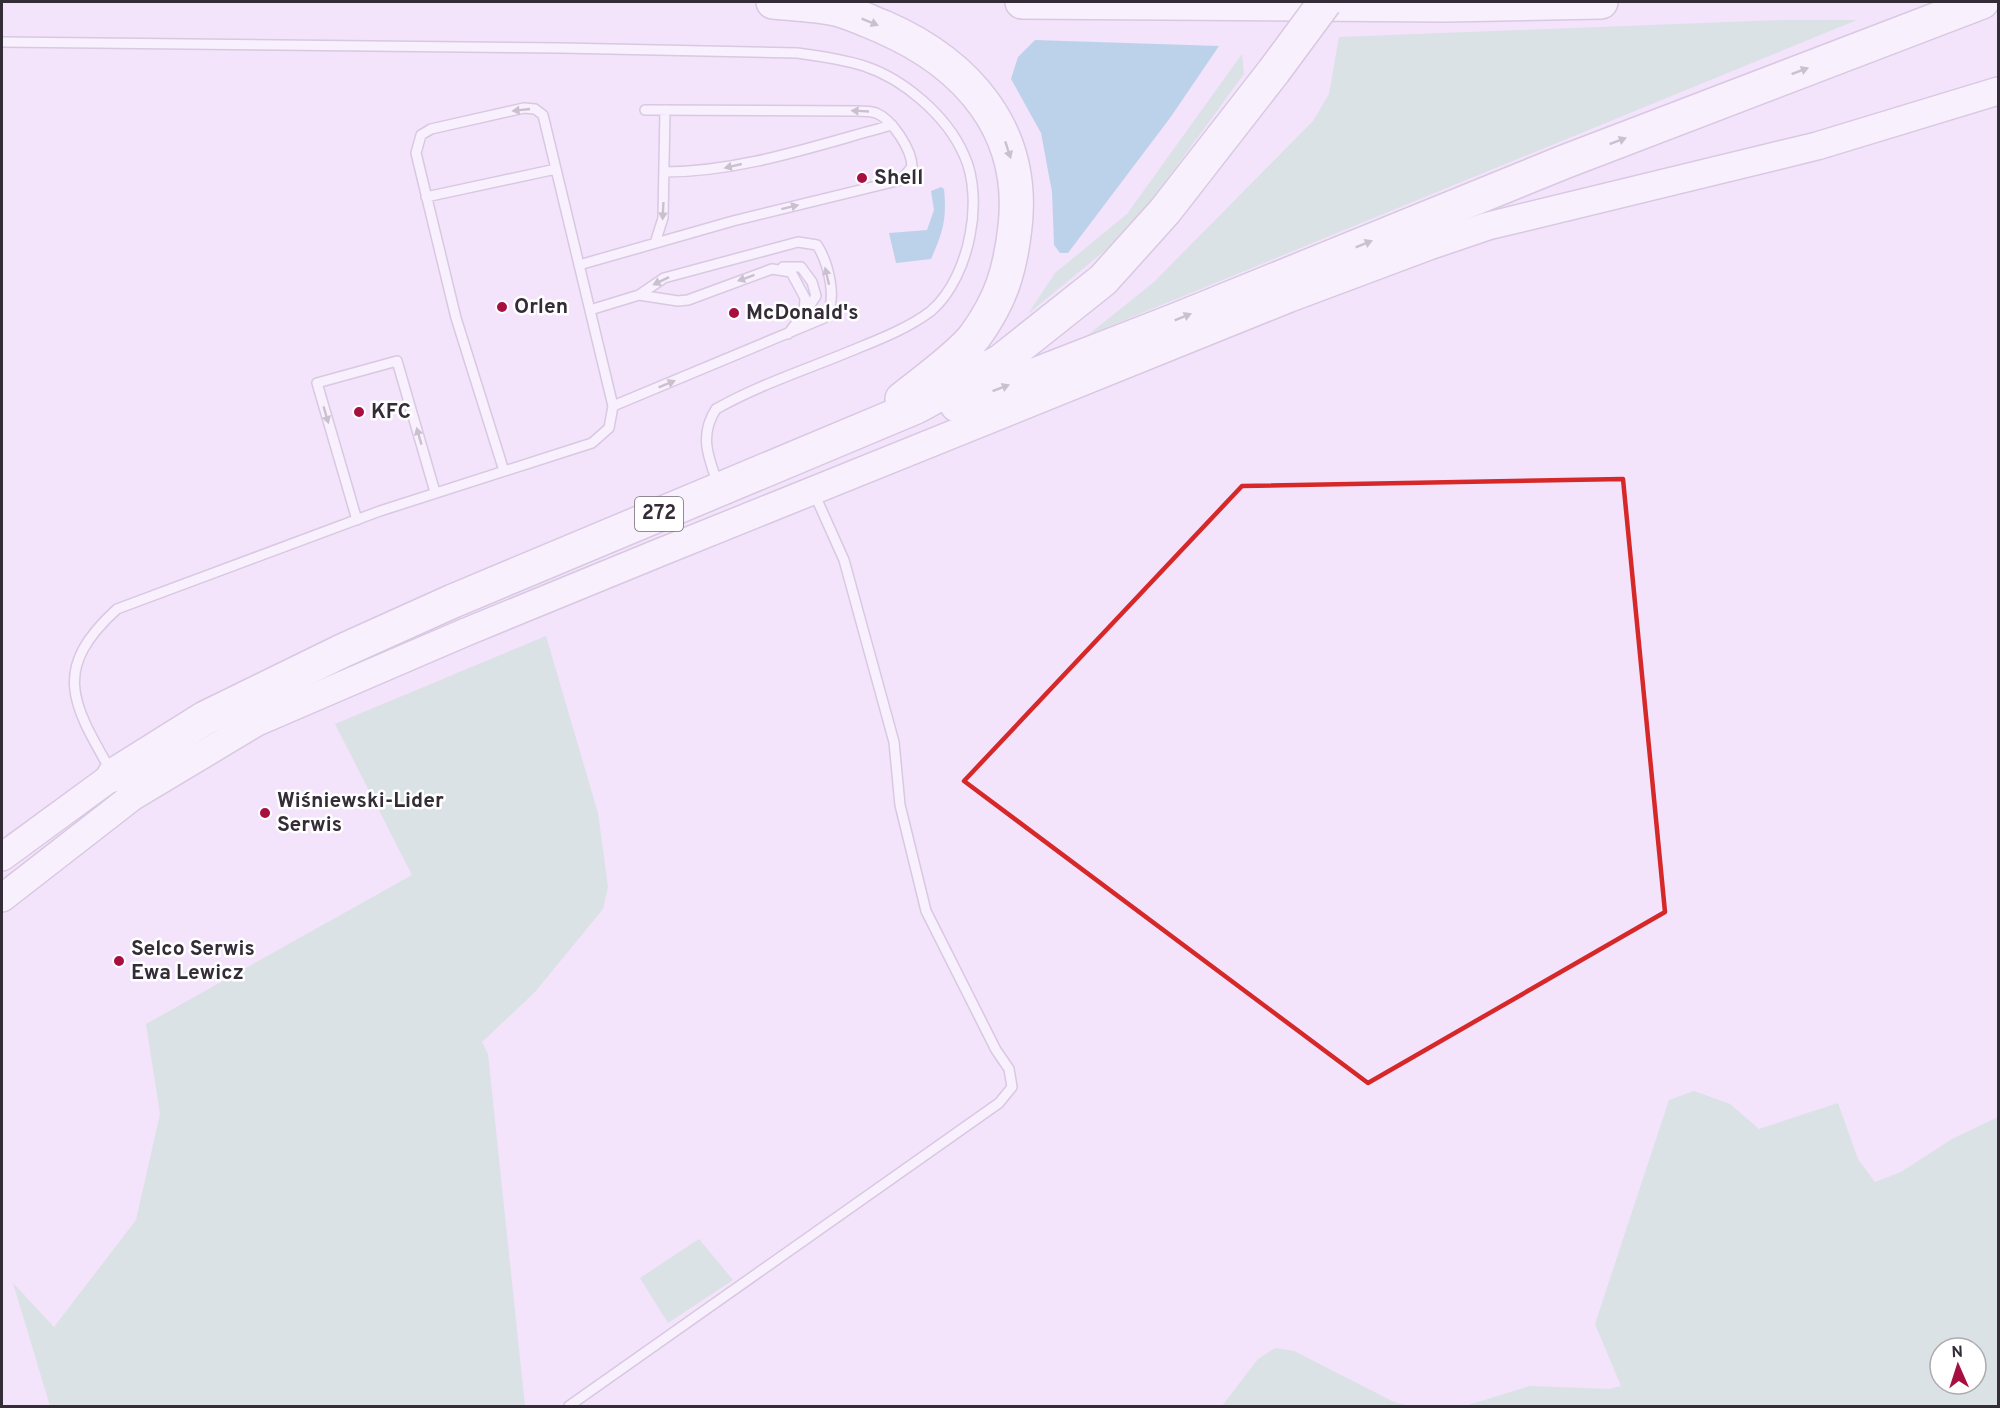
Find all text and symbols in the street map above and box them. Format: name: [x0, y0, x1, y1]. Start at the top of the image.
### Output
one-way arrow: [862, 17, 880, 27]
one-way arrow: [1791, 66, 1809, 75]
one-way arrow: [511, 105, 530, 115]
one-way arrow: [850, 107, 869, 116]
one-way arrow: [1609, 136, 1627, 145]
one-way arrow: [1004, 141, 1013, 159]
one-way arrow: [724, 162, 742, 172]
place label: Shell: [874, 165, 923, 192]
marker: Shell: [855, 171, 869, 185]
one-way arrow: [659, 201, 668, 220]
one-way arrow: [780, 202, 799, 212]
one-way arrow: [1355, 239, 1373, 248]
one-way arrow: [822, 267, 832, 285]
one-way arrow: [737, 274, 755, 284]
one-way arrow: [652, 277, 669, 286]
place label: Orlen: [514, 294, 568, 321]
marker: Orlen: [495, 300, 509, 314]
place label: McDonald's: [746, 300, 859, 327]
marker: McDonald's: [727, 306, 741, 320]
one-way arrow: [1174, 312, 1192, 321]
one-way arrow: [658, 379, 676, 388]
one-way arrow: [993, 382, 1011, 392]
place label: KFC: [371, 399, 411, 426]
marker: KFC: [352, 405, 366, 419]
one-way arrow: [322, 406, 331, 424]
one-way arrow: [414, 427, 423, 445]
road number: 272: [635, 497, 683, 531]
place label: Wiśniewski-Lider Serwis: [277, 788, 444, 839]
marker: Wiśniewski-Lider Serwis: [258, 806, 272, 820]
place label: Selco Serwis Ewa Lewicz: [131, 936, 255, 987]
marker: Selco Serwis Ewa Lewicz: [112, 954, 126, 968]
north arrow: [1928, 1336, 1988, 1396]
text: N: [1951, 1343, 1964, 1363]

